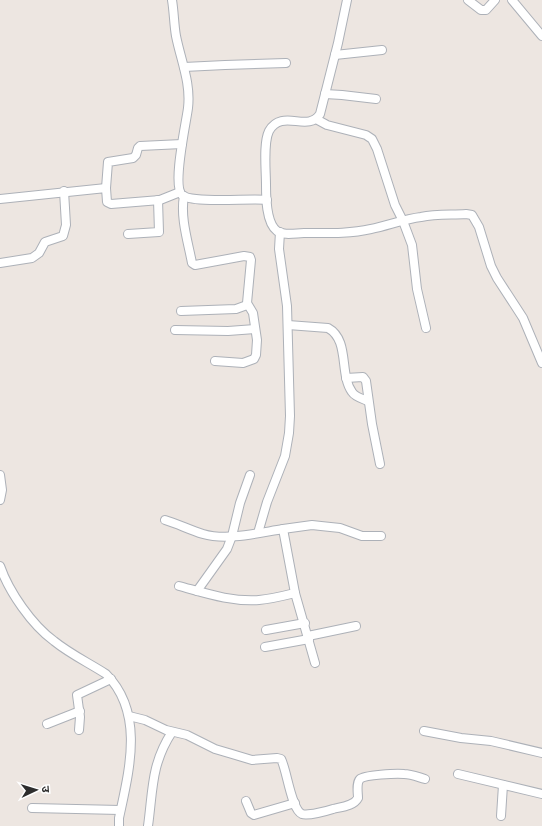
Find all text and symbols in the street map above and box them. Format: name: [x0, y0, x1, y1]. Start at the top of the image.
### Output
north arrow: [16, 770, 56, 810]
text: उ: [38, 786, 53, 794]

